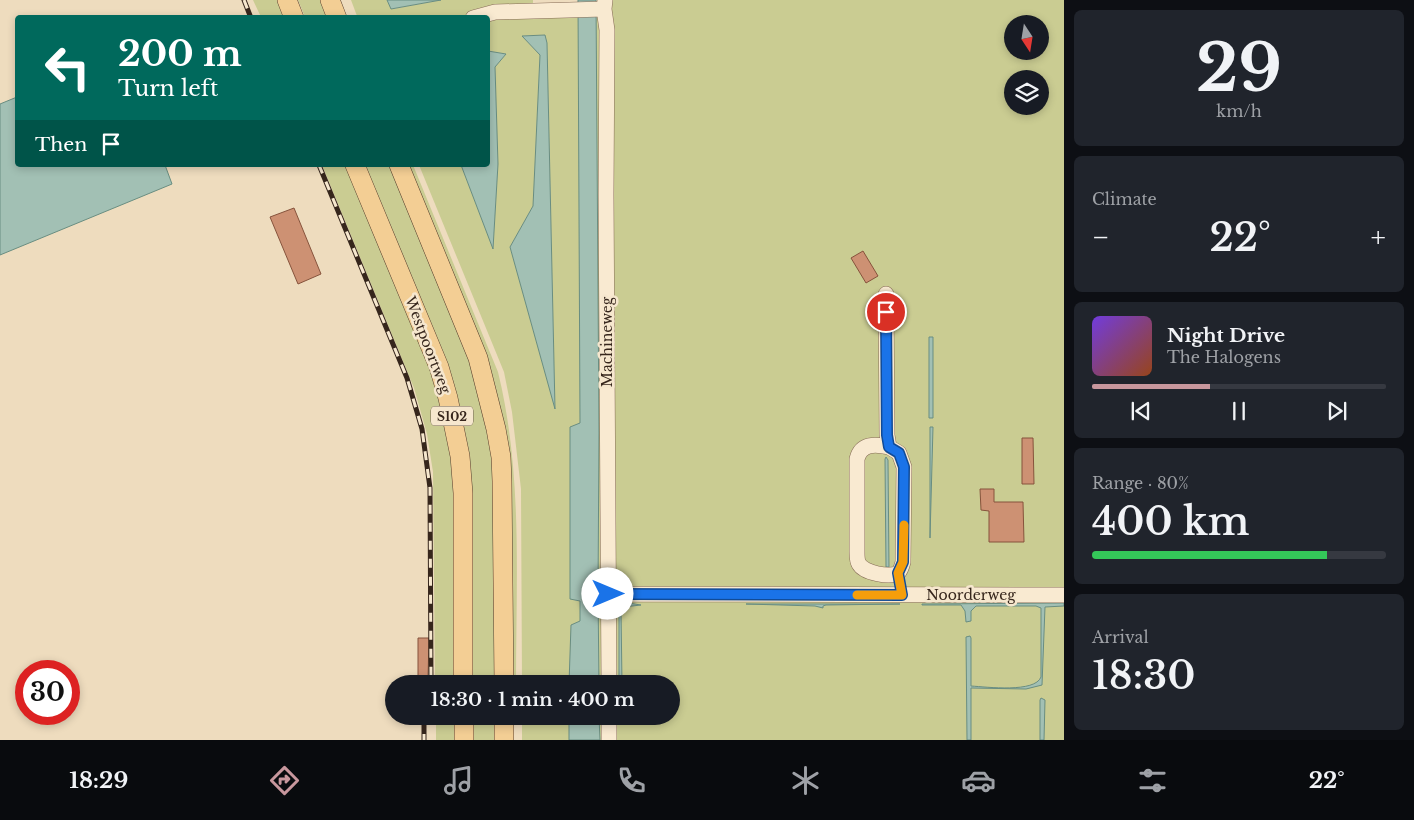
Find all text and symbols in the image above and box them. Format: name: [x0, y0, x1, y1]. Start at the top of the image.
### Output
north arrow: [1004, 15, 1049, 60]
map controls: [1004, 15, 1049, 115]
text: 29: [1196, 28, 1282, 109]
text: 200 m: [118, 32, 242, 75]
icon: left: [35, 35, 100, 100]
button: layers: [1004, 70, 1049, 115]
text: Turn left: [118, 75, 218, 102]
text: km/h: [1216, 101, 1262, 121]
icon: arrive: [97, 130, 125, 158]
text: Then: [35, 133, 87, 156]
text: Climate: [1092, 189, 1157, 209]
text: 22°: [1209, 214, 1271, 261]
text: −: [1092, 220, 1110, 255]
text: +: [1371, 220, 1386, 255]
pin: [865, 291, 907, 333]
street label: Westpoortweg: [401, 293, 455, 397]
street label: Machineweg: [598, 296, 616, 387]
icon: arrive: [872, 298, 900, 326]
text: Night Drive: [1167, 324, 1285, 347]
text: The Halogens: [1167, 347, 1281, 367]
icon: previous: [1127, 397, 1155, 425]
icon: pause: [1225, 397, 1253, 425]
icon: next: [1323, 397, 1351, 425]
road number: S102: [431, 406, 473, 426]
text: Range · 80%: [1092, 473, 1189, 493]
text: 400 km: [1092, 498, 1249, 545]
position arrow: [581, 567, 633, 619]
street label: Noorderweg: [926, 586, 1016, 604]
text: Arrival: [1092, 627, 1149, 647]
text: 18:30: [1092, 652, 1195, 699]
speed limit sign: 30: [15, 660, 80, 725]
text: 18:30 · 1 min · 400 m: [430, 688, 635, 711]
icon: directions: [267, 763, 302, 798]
icon: music: [441, 763, 476, 798]
icon: phone: [614, 763, 649, 798]
icon: climate: [788, 763, 823, 798]
icon: car: [961, 763, 996, 798]
icon: filters: [1135, 763, 1170, 798]
text: 18:29: [69, 767, 128, 794]
text: 22°: [1309, 767, 1345, 794]

